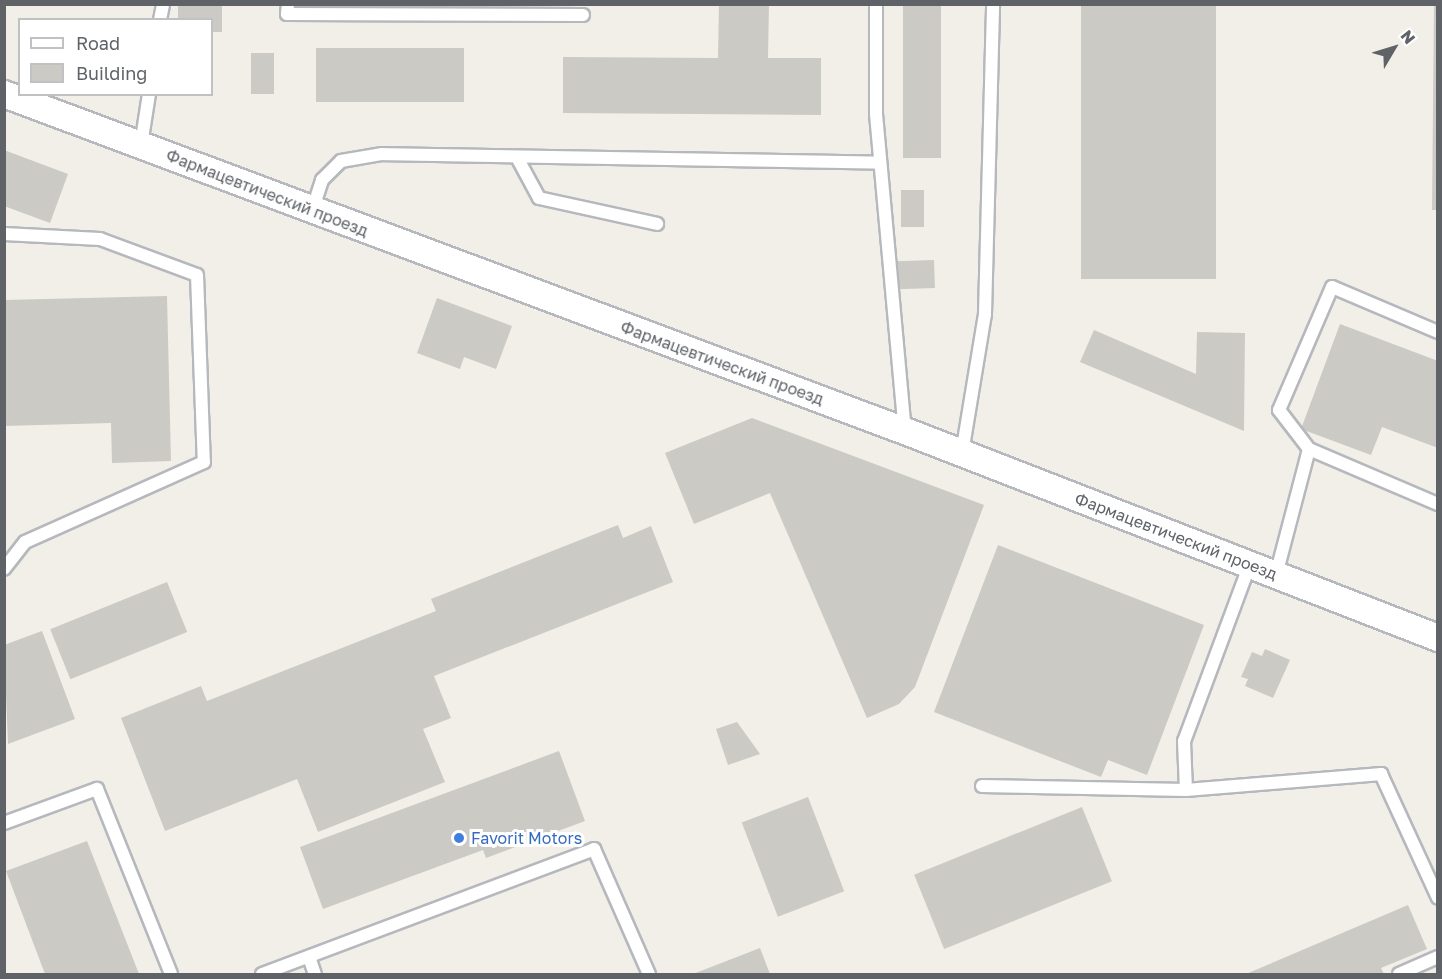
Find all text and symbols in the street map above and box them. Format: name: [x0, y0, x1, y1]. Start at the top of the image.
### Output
legend: [18, 18, 213, 96]
north arrow: [1364, 18, 1424, 78]
text: N: [1397, 26, 1420, 48]
text: Road: [76, 32, 120, 54]
text: Building: [76, 62, 147, 84]
street label: Фармацевтический проезд: [163, 146, 371, 240]
street label: Фармацевтический проезд: [618, 317, 826, 409]
street label: Фармацевтический проезд: [1072, 489, 1280, 583]
place label: Favorit Motors: [471, 828, 582, 848]
marker: Favorit Motors: [452, 831, 466, 845]

